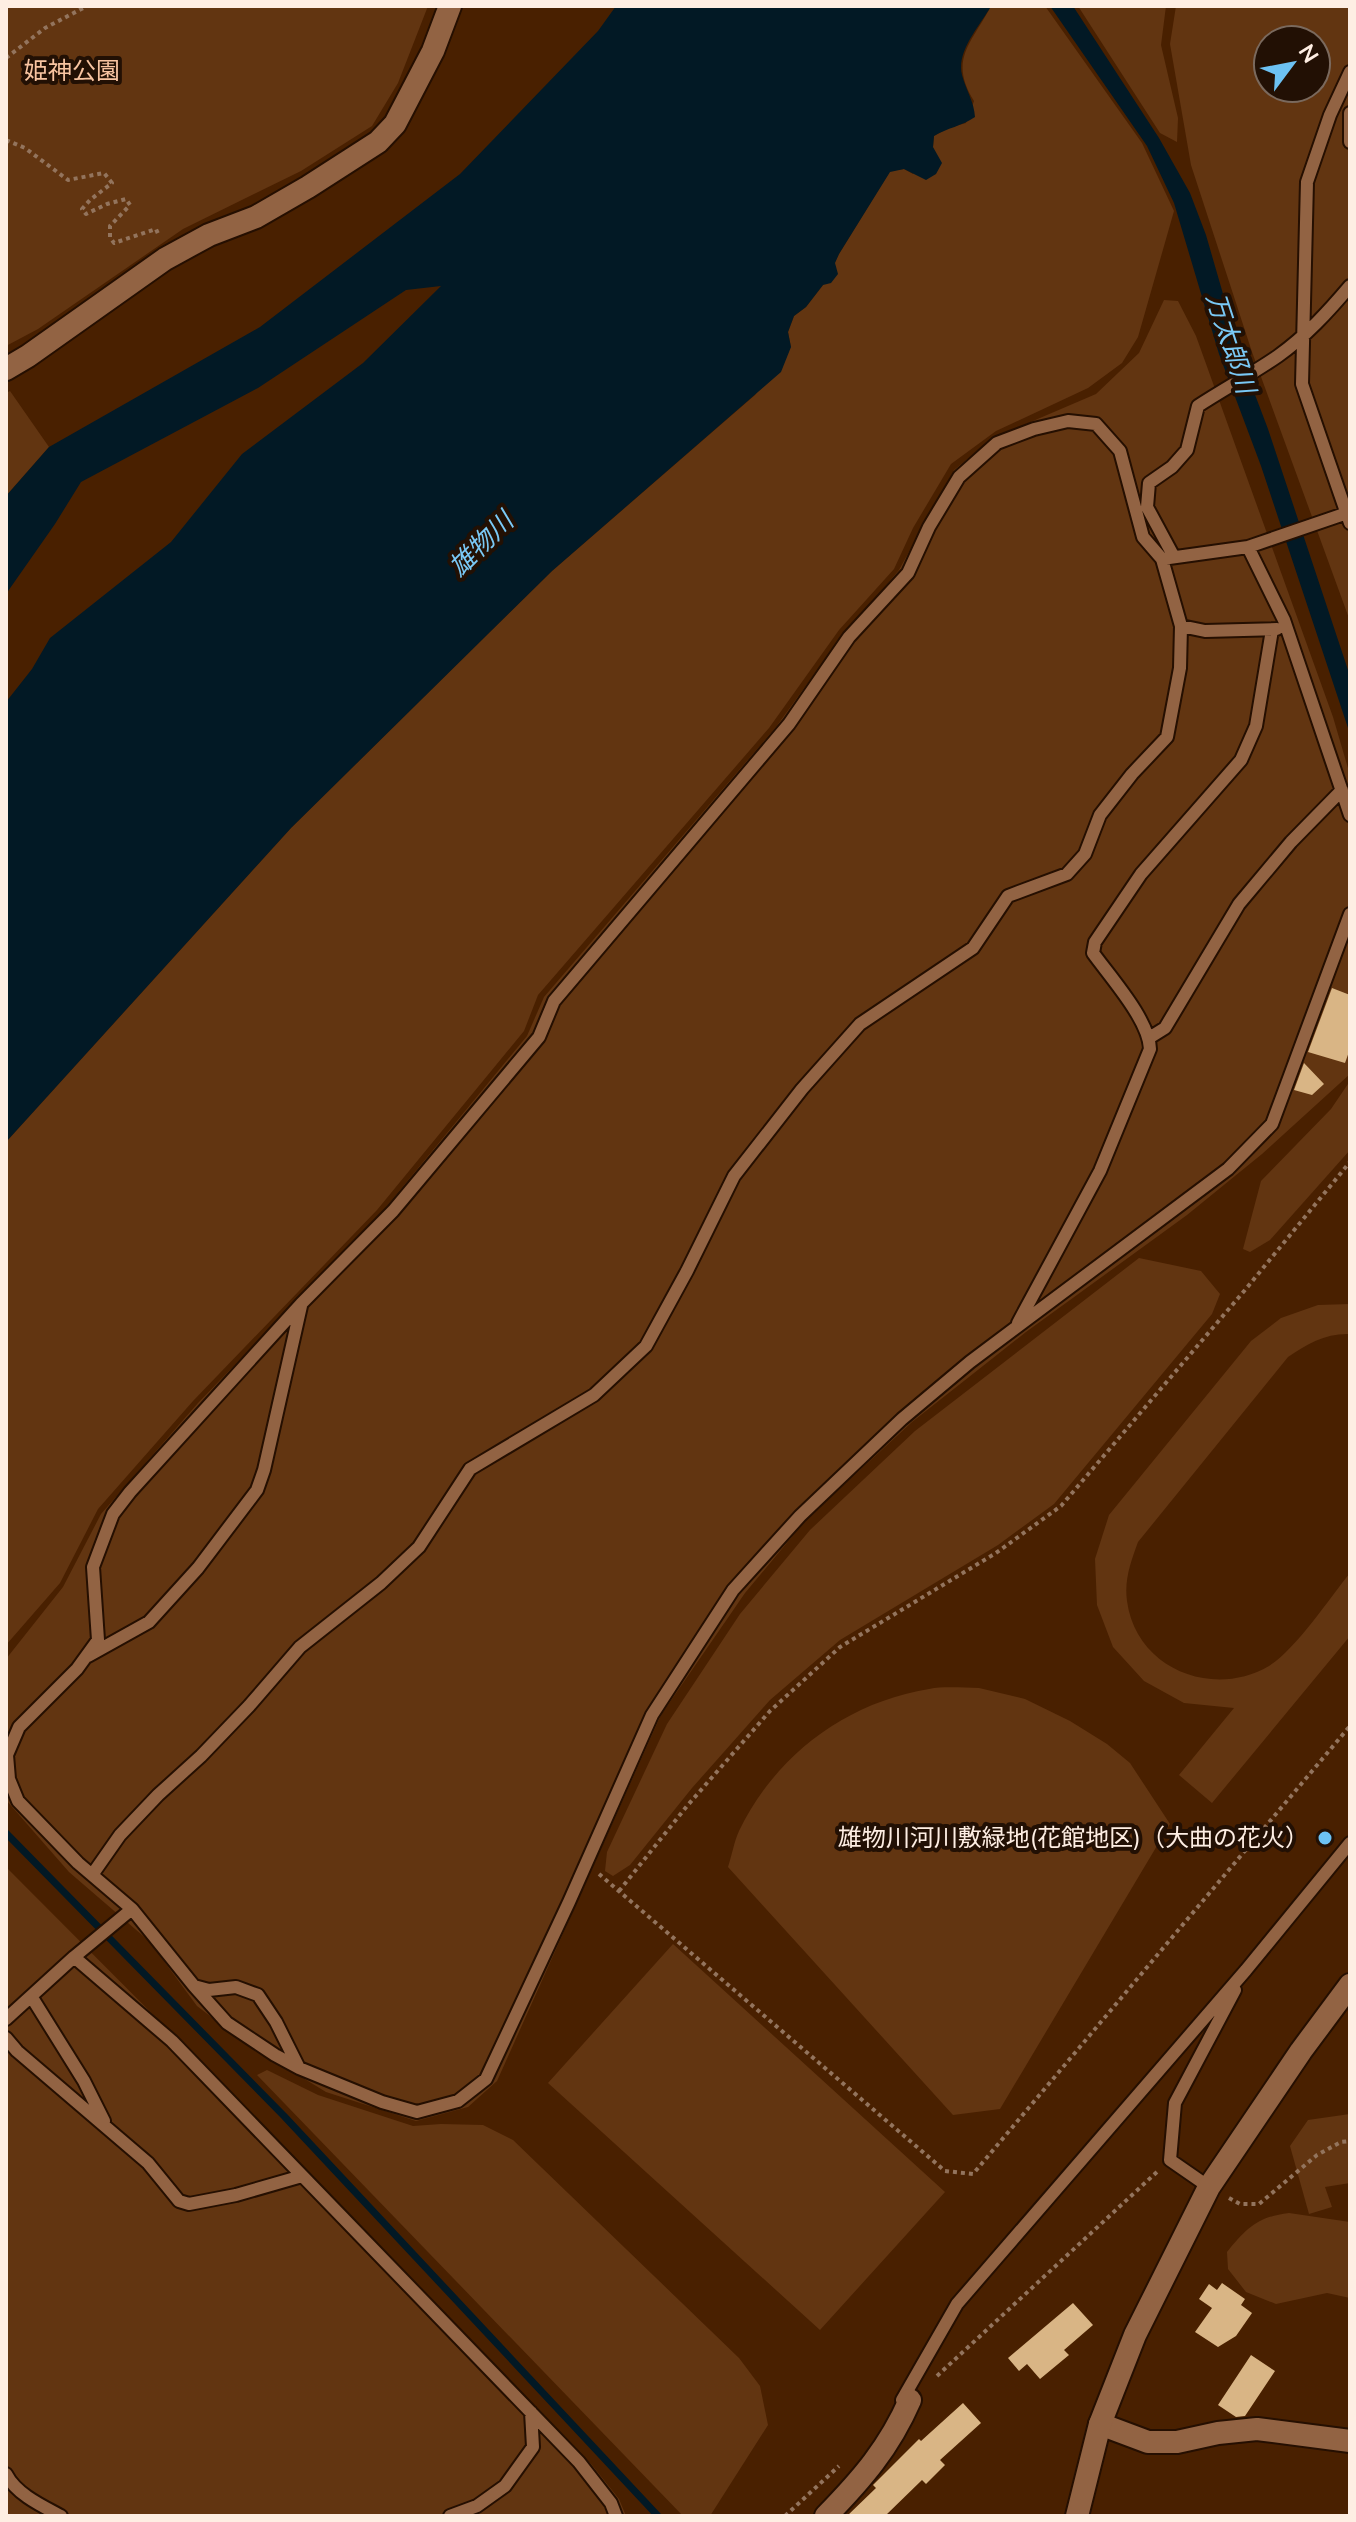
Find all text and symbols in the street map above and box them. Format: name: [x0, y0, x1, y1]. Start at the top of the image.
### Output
north arrow: [1252, 24, 1332, 104]
text: N: [1293, 39, 1325, 68]
park label: 姫神公園: [24, 55, 120, 85]
water label: 万太郎川: [1200, 288, 1264, 400]
water label: 雄物川: [441, 502, 522, 583]
place label: 雄物川河川敷緑地(花館地区)（大曲の花火）: [838, 1822, 1309, 1852]
marker: 雄物川河川敷緑地(花館地区)（大曲の花火）: [1316, 1829, 1334, 1847]

